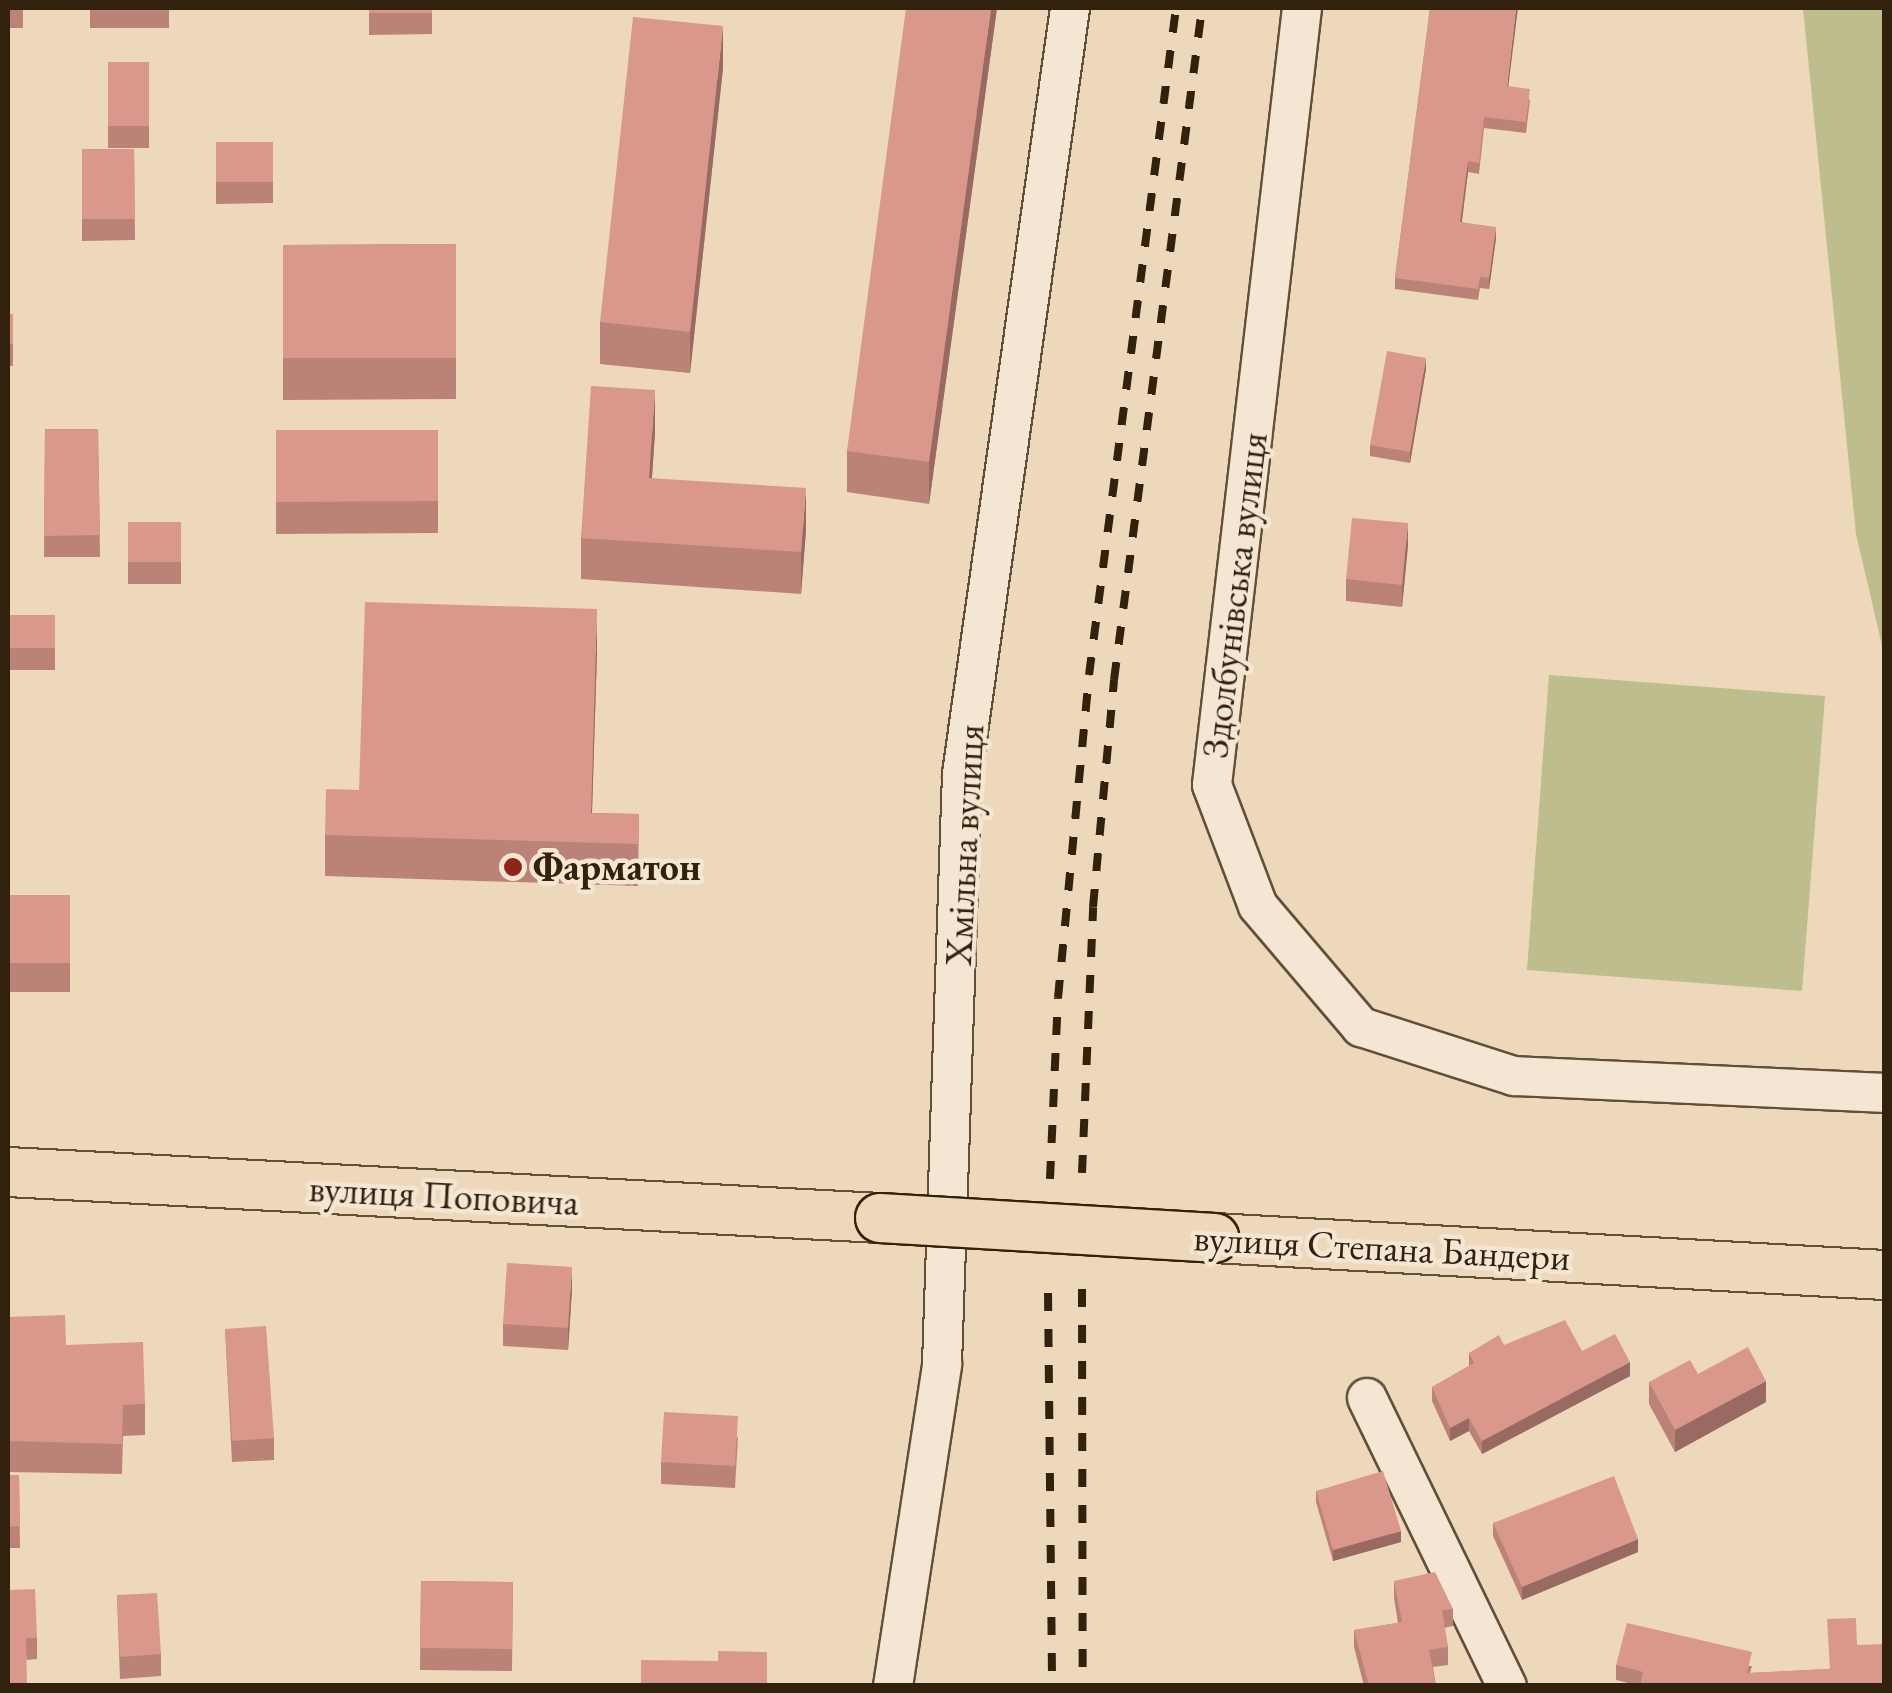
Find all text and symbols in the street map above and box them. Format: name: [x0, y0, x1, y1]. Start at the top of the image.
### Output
street label: Здолбунівська вулиця: [1191, 430, 1277, 760]
street label: Хмільна вулиця: [935, 723, 993, 967]
place label: Фарматон: [533, 844, 701, 890]
marker: Фарматон: [502, 856, 524, 878]
street label: вулиця Поповича: [308, 1165, 580, 1225]
street label: вулиця Степана Бандери: [1193, 1214, 1571, 1280]

